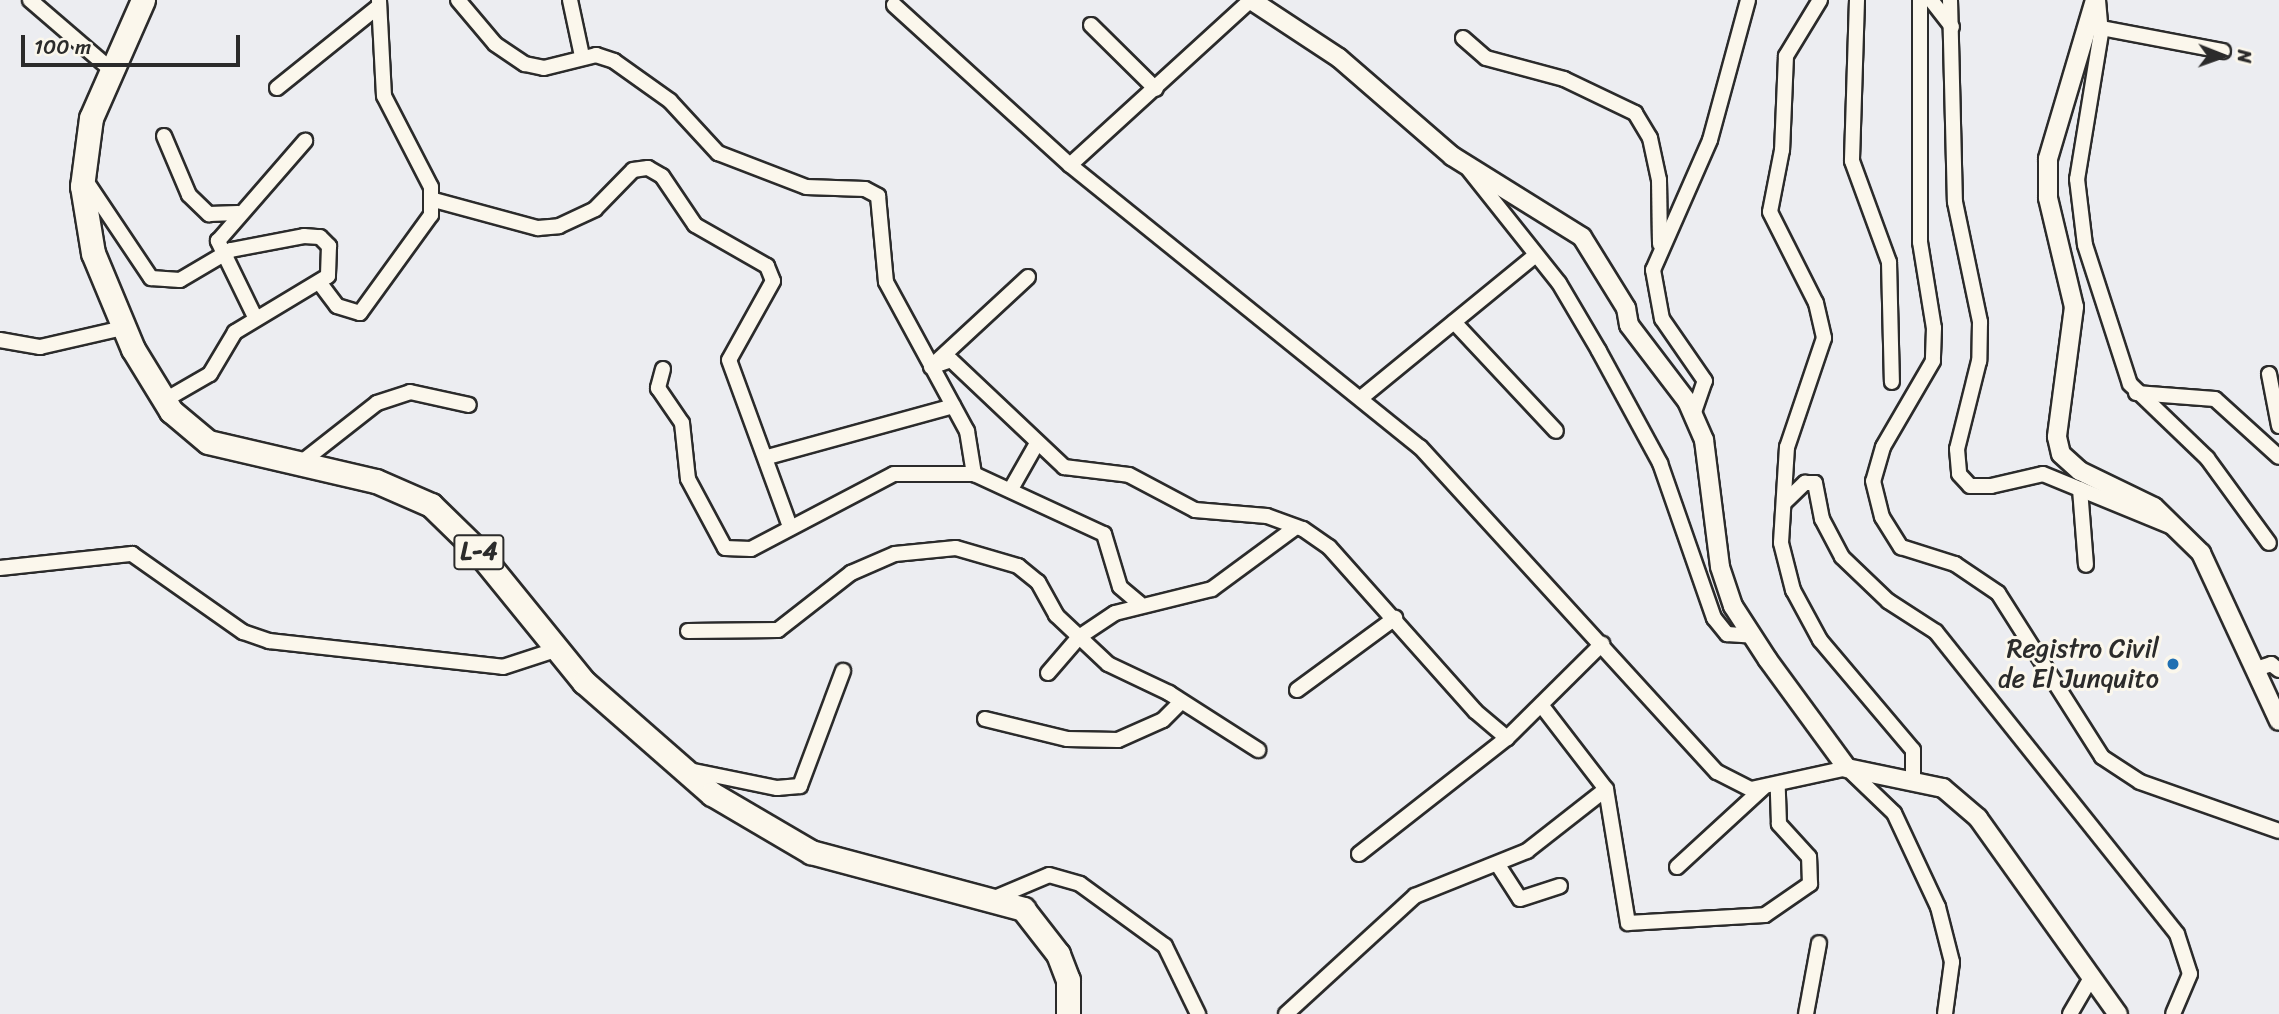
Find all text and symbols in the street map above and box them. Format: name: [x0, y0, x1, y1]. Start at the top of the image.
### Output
scale bar: [24, 21, 243, 65]
north arrow: [2188, 21, 2258, 91]
text: 100 m: [34, 28, 91, 66]
text: N: [2228, 49, 2261, 63]
road number: L-4: [453, 532, 505, 572]
place label: Registro Civil de El Junquito: [1999, 633, 2159, 694]
marker: Registro Civil de El Junquito: [2165, 656, 2181, 672]

